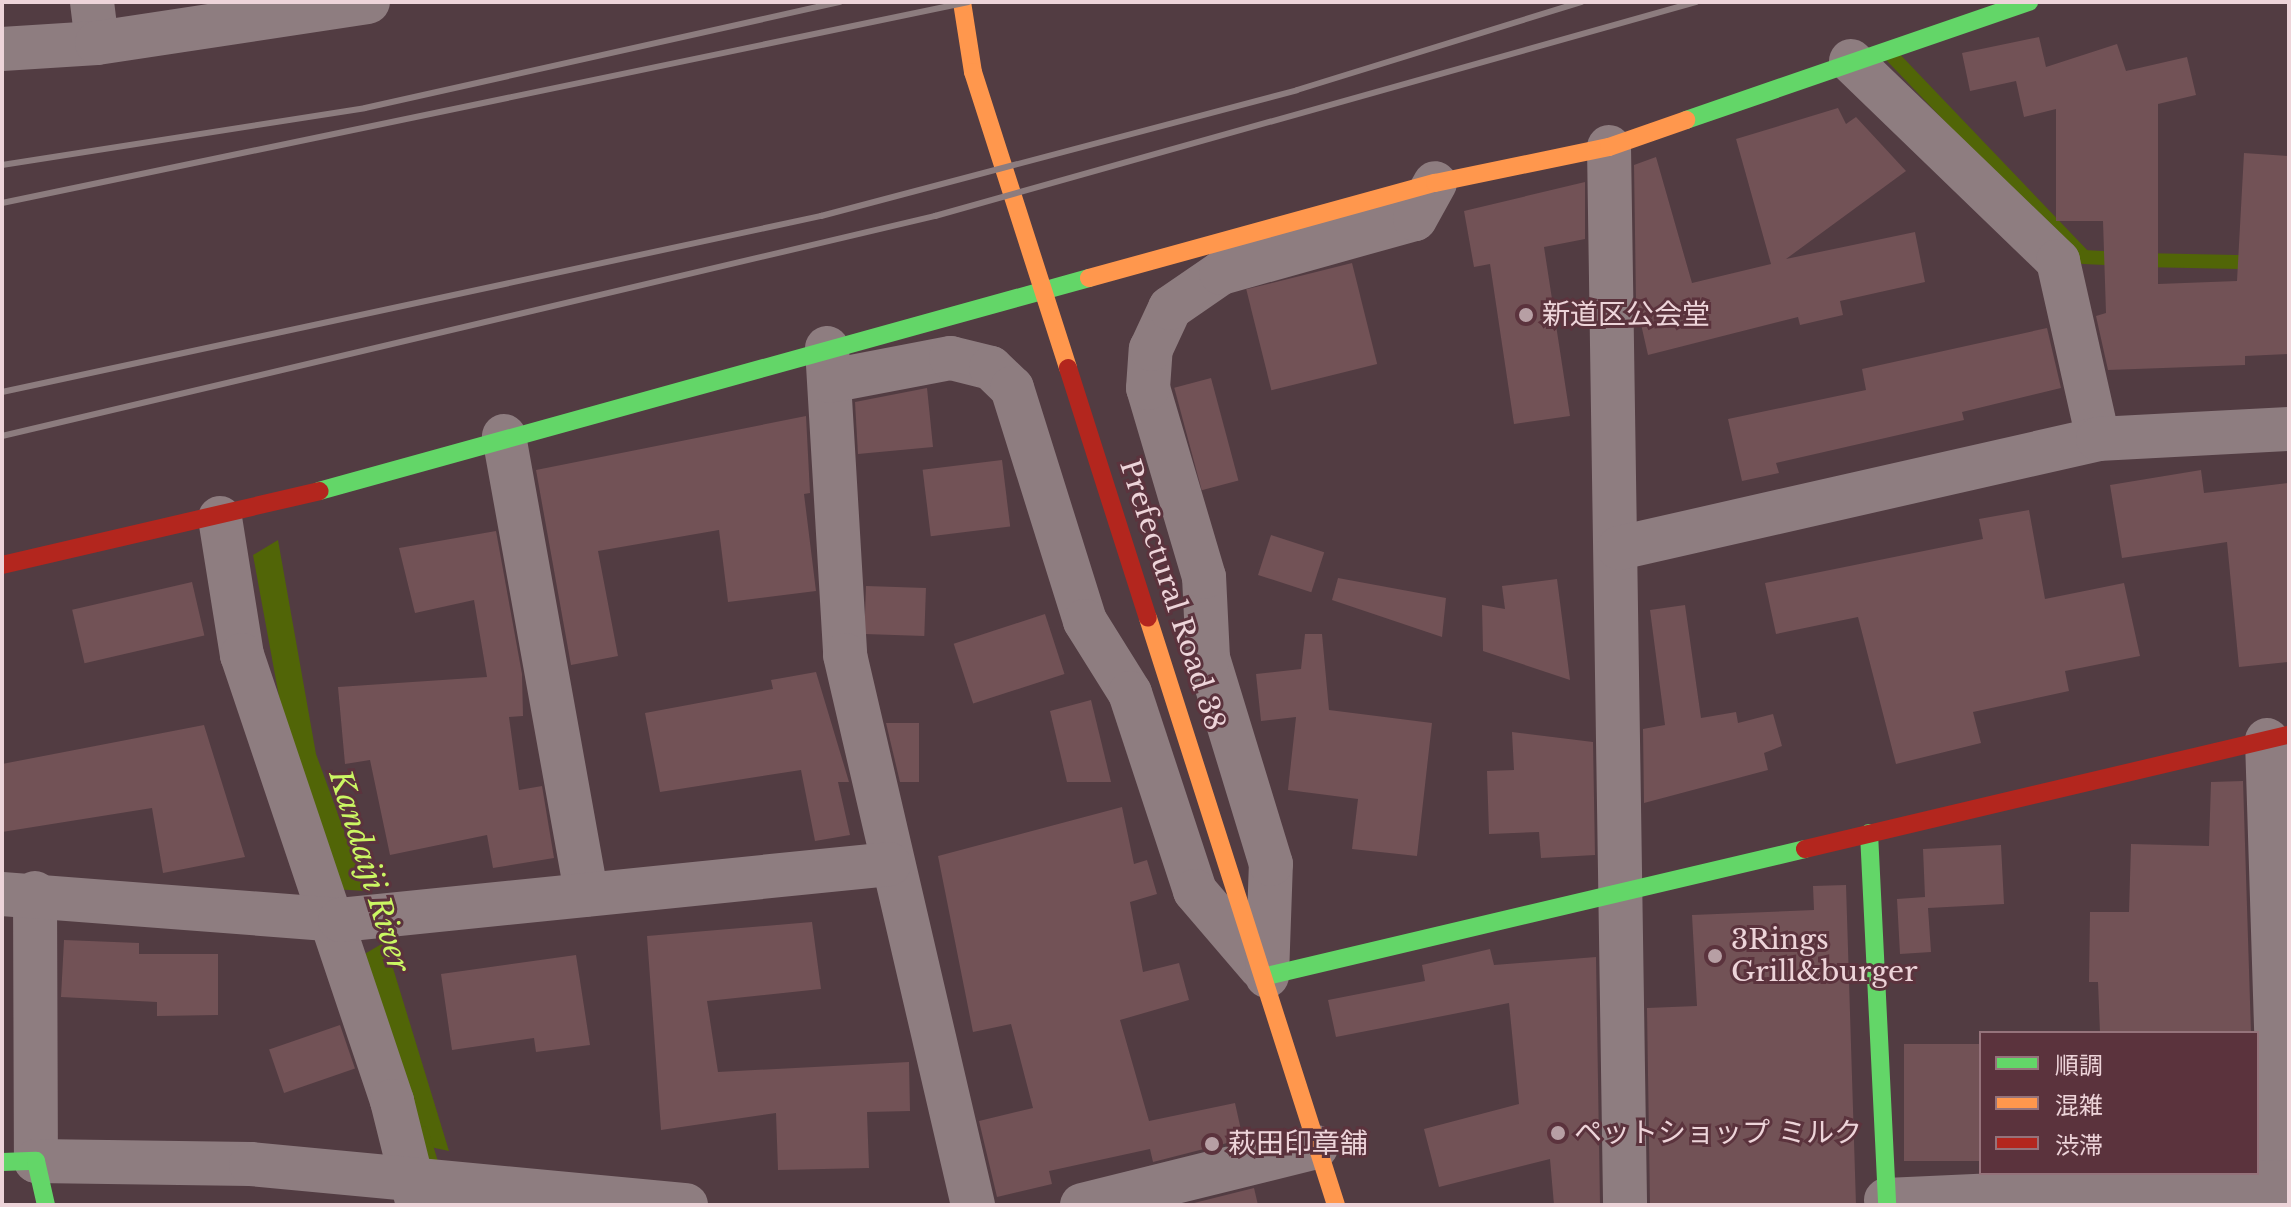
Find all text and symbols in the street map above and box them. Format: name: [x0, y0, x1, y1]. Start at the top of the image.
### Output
place label: 新道区公会堂: [1542, 298, 1710, 332]
marker: 新道区公会堂: [1517, 306, 1535, 324]
street label: Prefectural Road 38: [1112, 455, 1232, 735]
water label: Kandaiji River: [321, 765, 417, 977]
place label: 3Rings Grill&burger: [1731, 923, 1918, 989]
marker: 3Rings Grill&burger: [1706, 947, 1724, 965]
legend: [1979, 1031, 2259, 1175]
text: 順調: [2055, 1051, 2103, 1080]
text: 混雑: [2055, 1091, 2103, 1120]
place label: ペットショップ ミルク: [1574, 1116, 1862, 1150]
marker: ペットショップ ミルク: [1549, 1124, 1567, 1142]
place label: 萩田印章舗: [1228, 1127, 1368, 1161]
text: 渋滞: [2055, 1131, 2103, 1160]
marker: 萩田印章舗: [1203, 1135, 1221, 1153]

